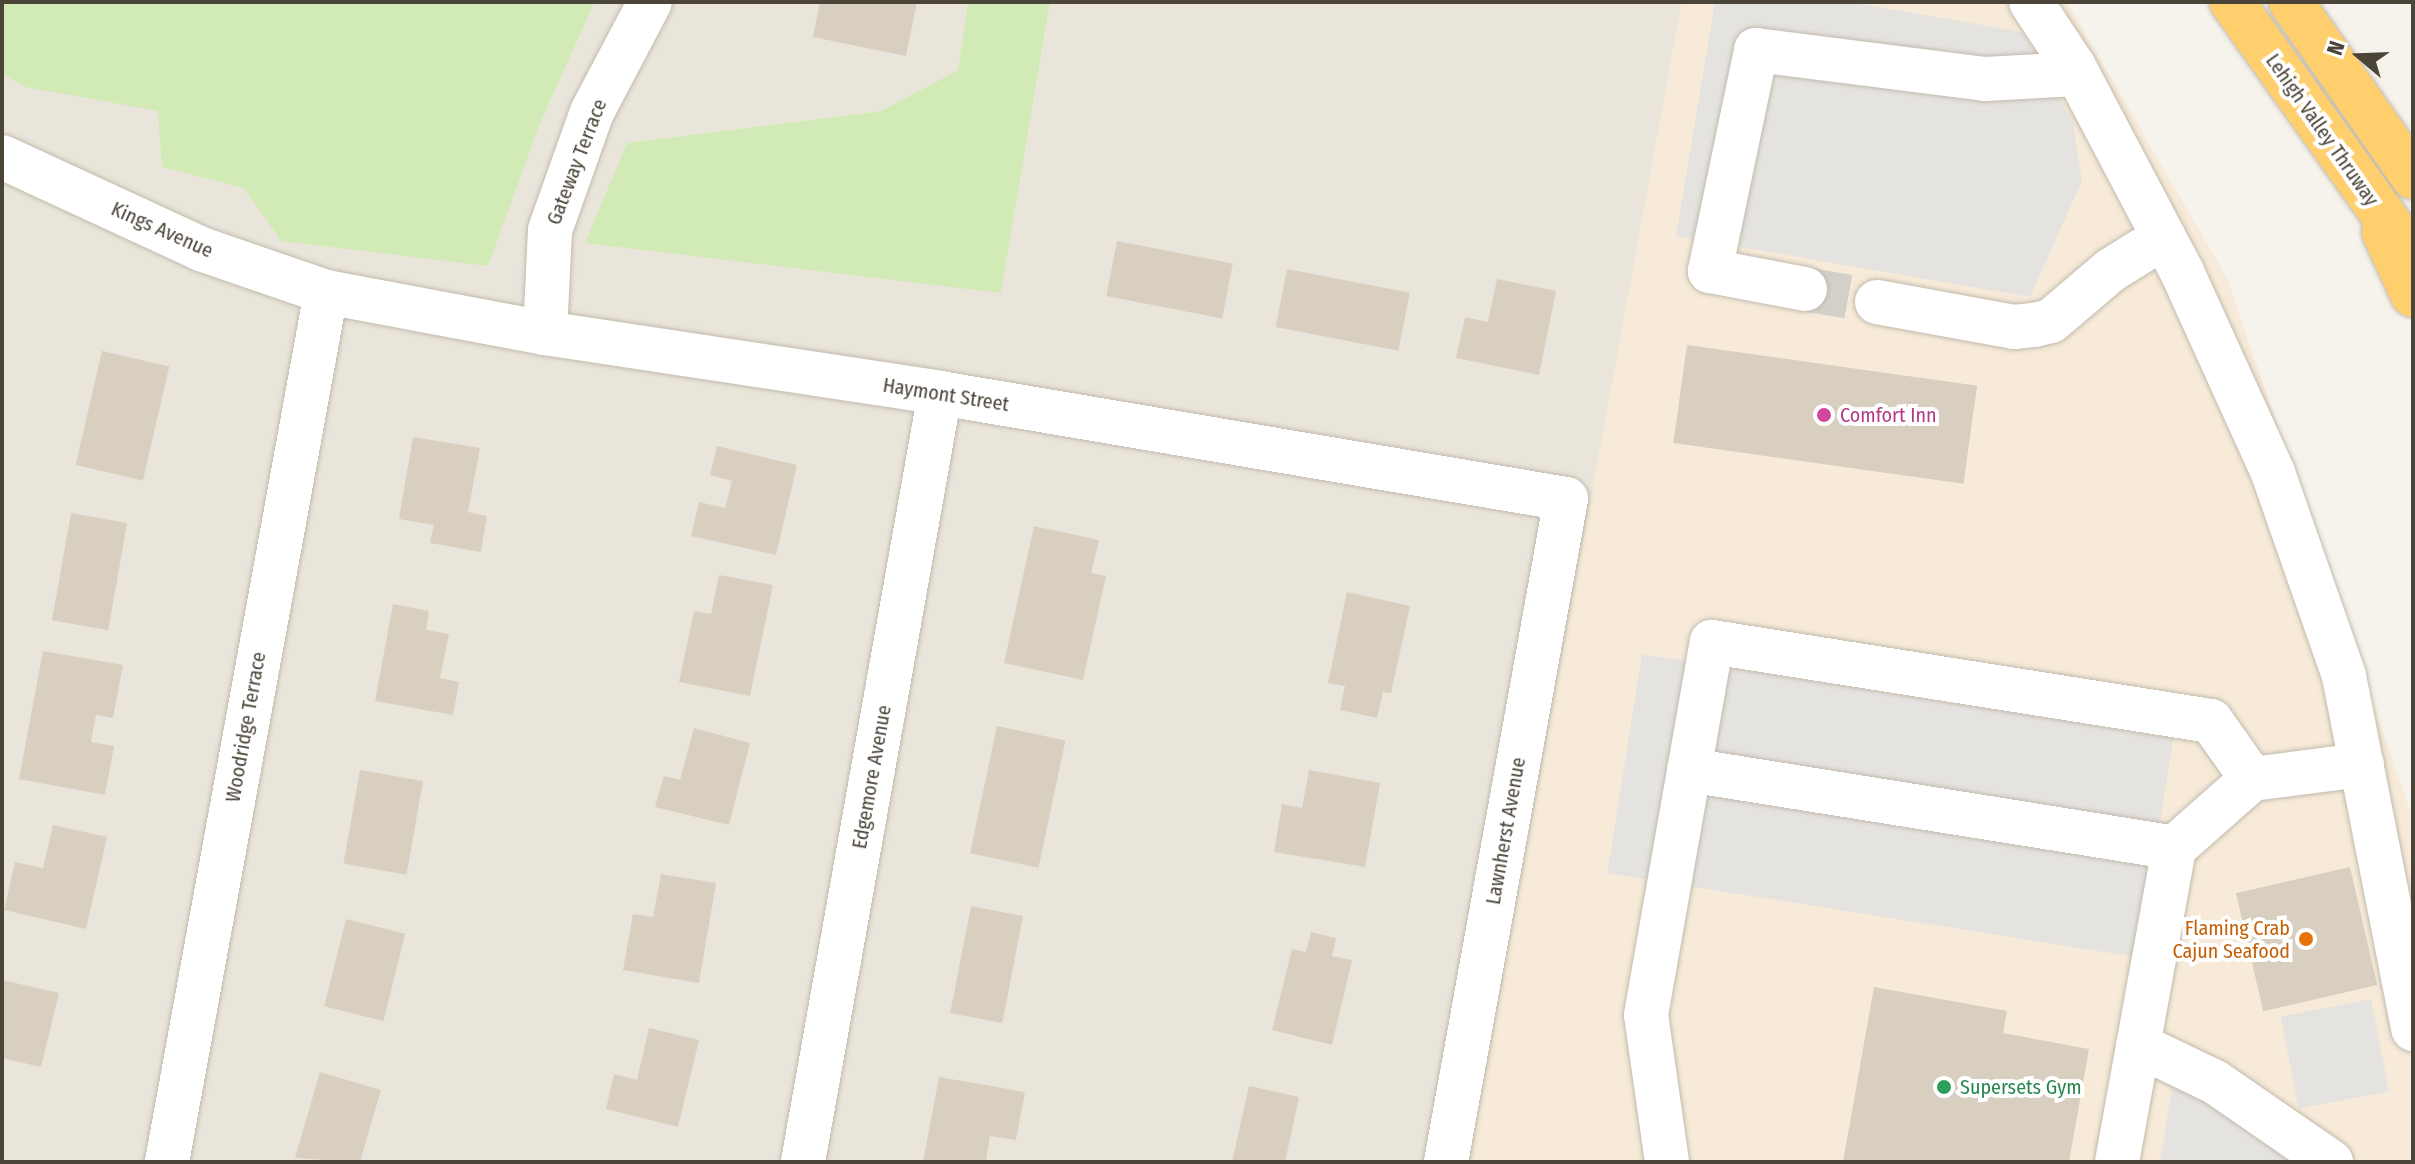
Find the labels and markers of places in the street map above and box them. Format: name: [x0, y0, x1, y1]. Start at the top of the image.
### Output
place label: Comfort Inn: [1840, 403, 1937, 427]
marker: Comfort Inn: [1815, 406, 1833, 424]
place label: Flaming Crab Cajun Seafood: [2173, 916, 2290, 963]
marker: Flaming Crab Cajun Seafood: [2297, 930, 2315, 948]
place label: Supersets Gym: [1960, 1075, 2082, 1099]
marker: Supersets Gym: [1935, 1078, 1953, 1096]

